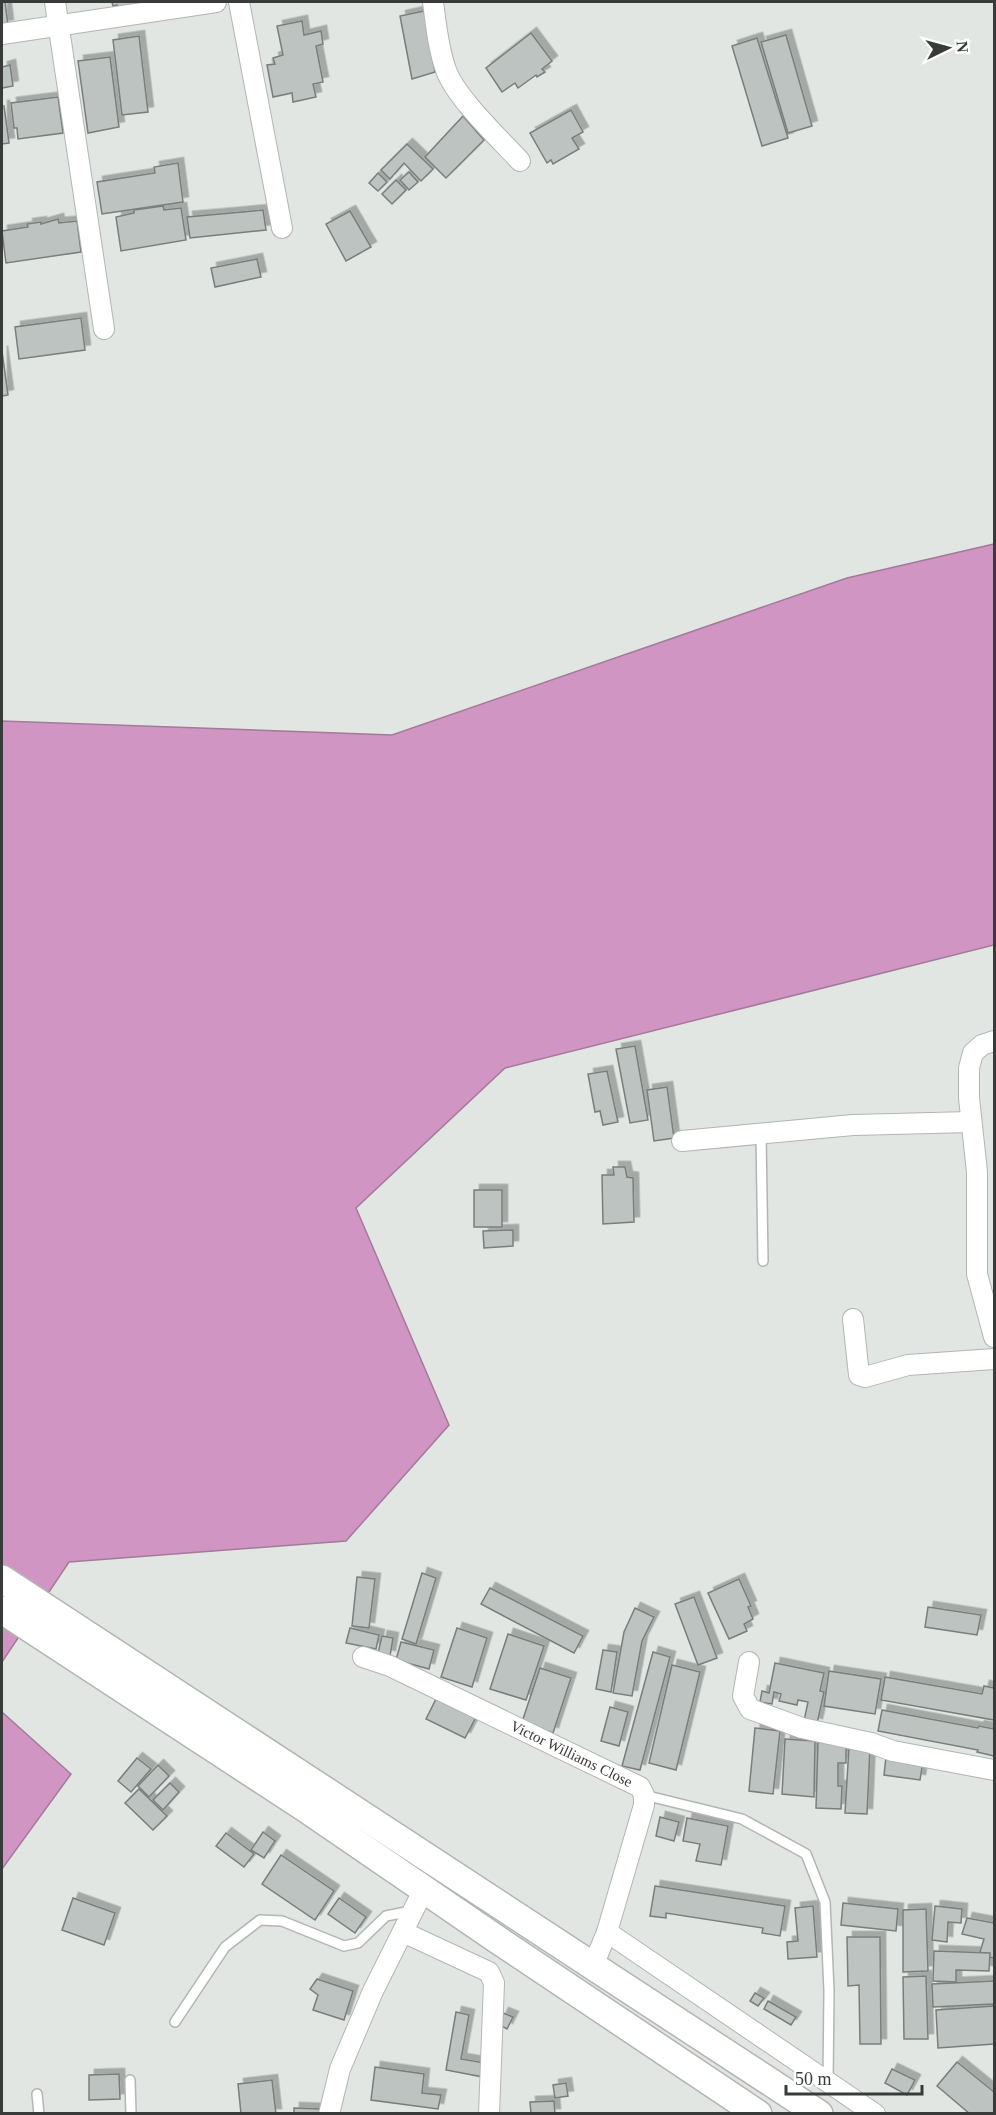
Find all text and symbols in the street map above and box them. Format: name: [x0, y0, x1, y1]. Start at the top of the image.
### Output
north arrow: [918, 18, 978, 78]
text: N: [953, 40, 971, 54]
street label: Victor Williams Close: [508, 1718, 635, 1790]
scale bar: [786, 2058, 922, 2096]
text: 50 m: [795, 2069, 832, 2089]

